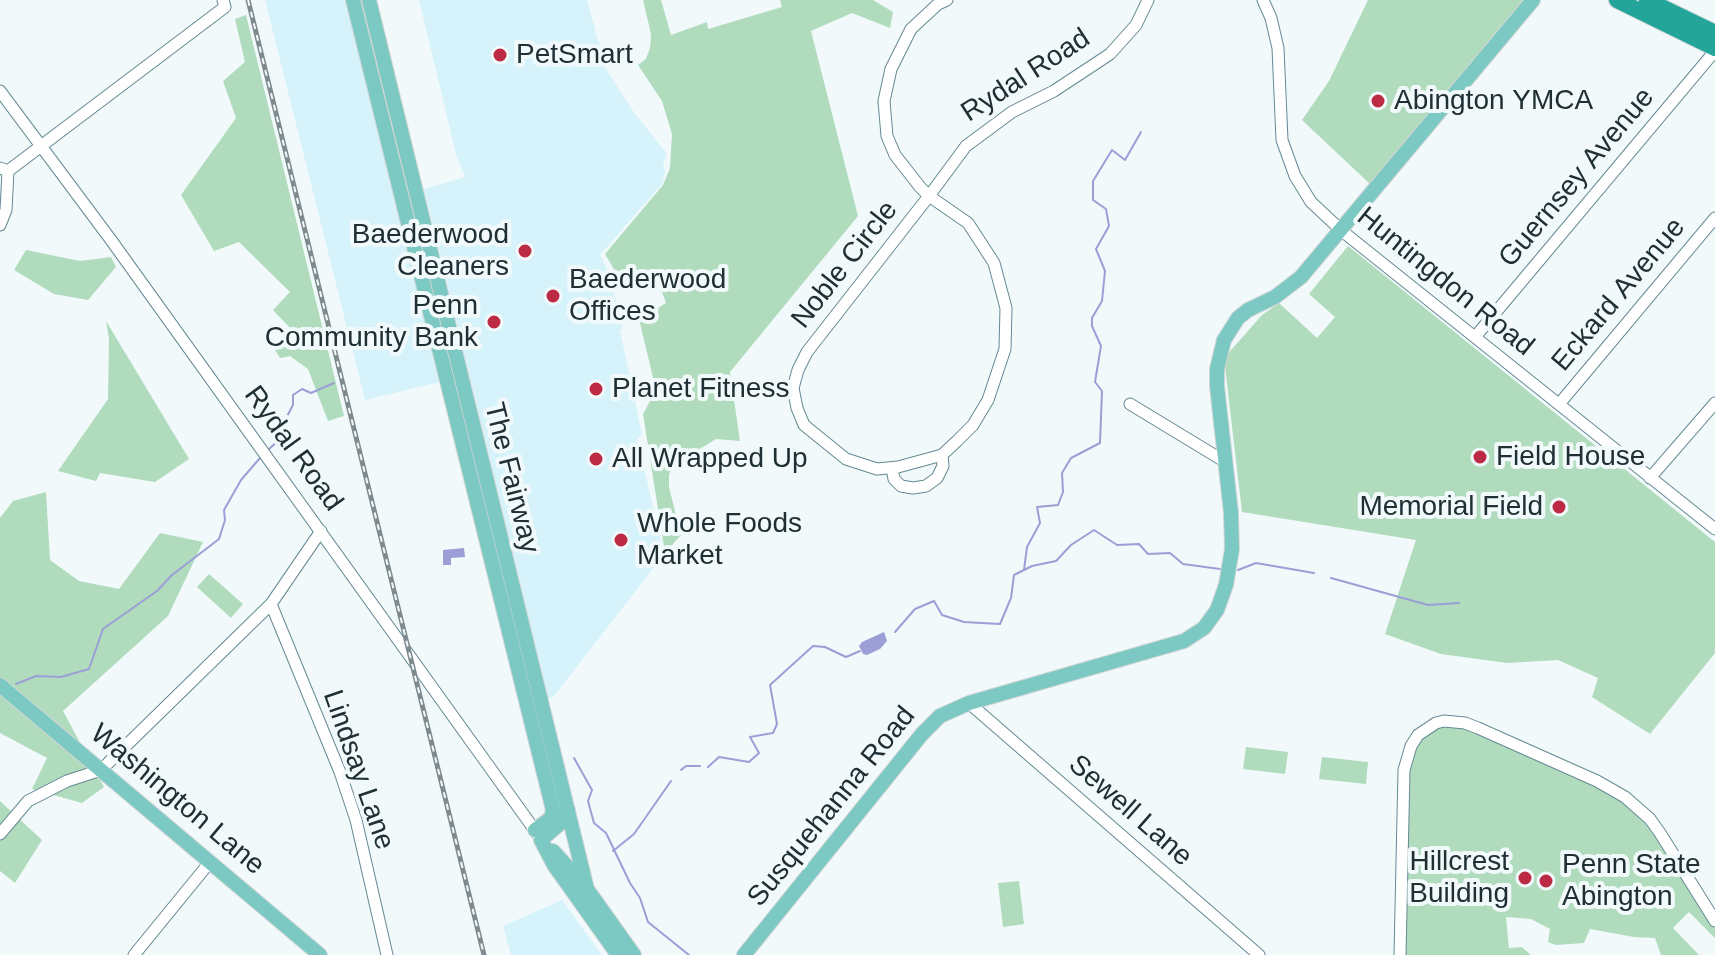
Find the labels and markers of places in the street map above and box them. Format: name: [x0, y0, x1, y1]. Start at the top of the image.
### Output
place label: PetSmart: [516, 38, 633, 72]
marker: PetSmart: [491, 46, 509, 64]
place label: Abington YMCA: [1394, 84, 1593, 118]
marker: Abington YMCA: [1369, 92, 1387, 110]
place label: Baederwood Cleaners: [352, 218, 509, 284]
marker: Baederwood Cleaners: [516, 242, 534, 260]
place label: Baederwood Offices: [569, 263, 726, 329]
marker: Baederwood Offices: [544, 287, 562, 305]
place label: Penn Community Bank: [265, 289, 478, 355]
marker: Penn Community Bank: [485, 313, 503, 331]
place label: Planet Fitness: [612, 372, 789, 406]
marker: Planet Fitness: [587, 380, 605, 398]
place label: Field House: [1496, 440, 1645, 474]
place label: All Wrapped Up: [612, 442, 808, 476]
marker: Field House: [1471, 448, 1489, 466]
marker: All Wrapped Up: [587, 450, 605, 468]
place label: Memorial Field: [1359, 490, 1543, 524]
marker: Memorial Field: [1550, 498, 1568, 516]
place label: Whole Foods Market: [637, 507, 802, 573]
marker: Whole Foods Market: [612, 531, 630, 549]
place label: Hillcrest Building: [1409, 845, 1509, 911]
place label: Penn State Abington: [1562, 848, 1701, 914]
marker: Hillcrest Building: [1516, 869, 1534, 887]
marker: Penn State Abington: [1537, 872, 1555, 890]

